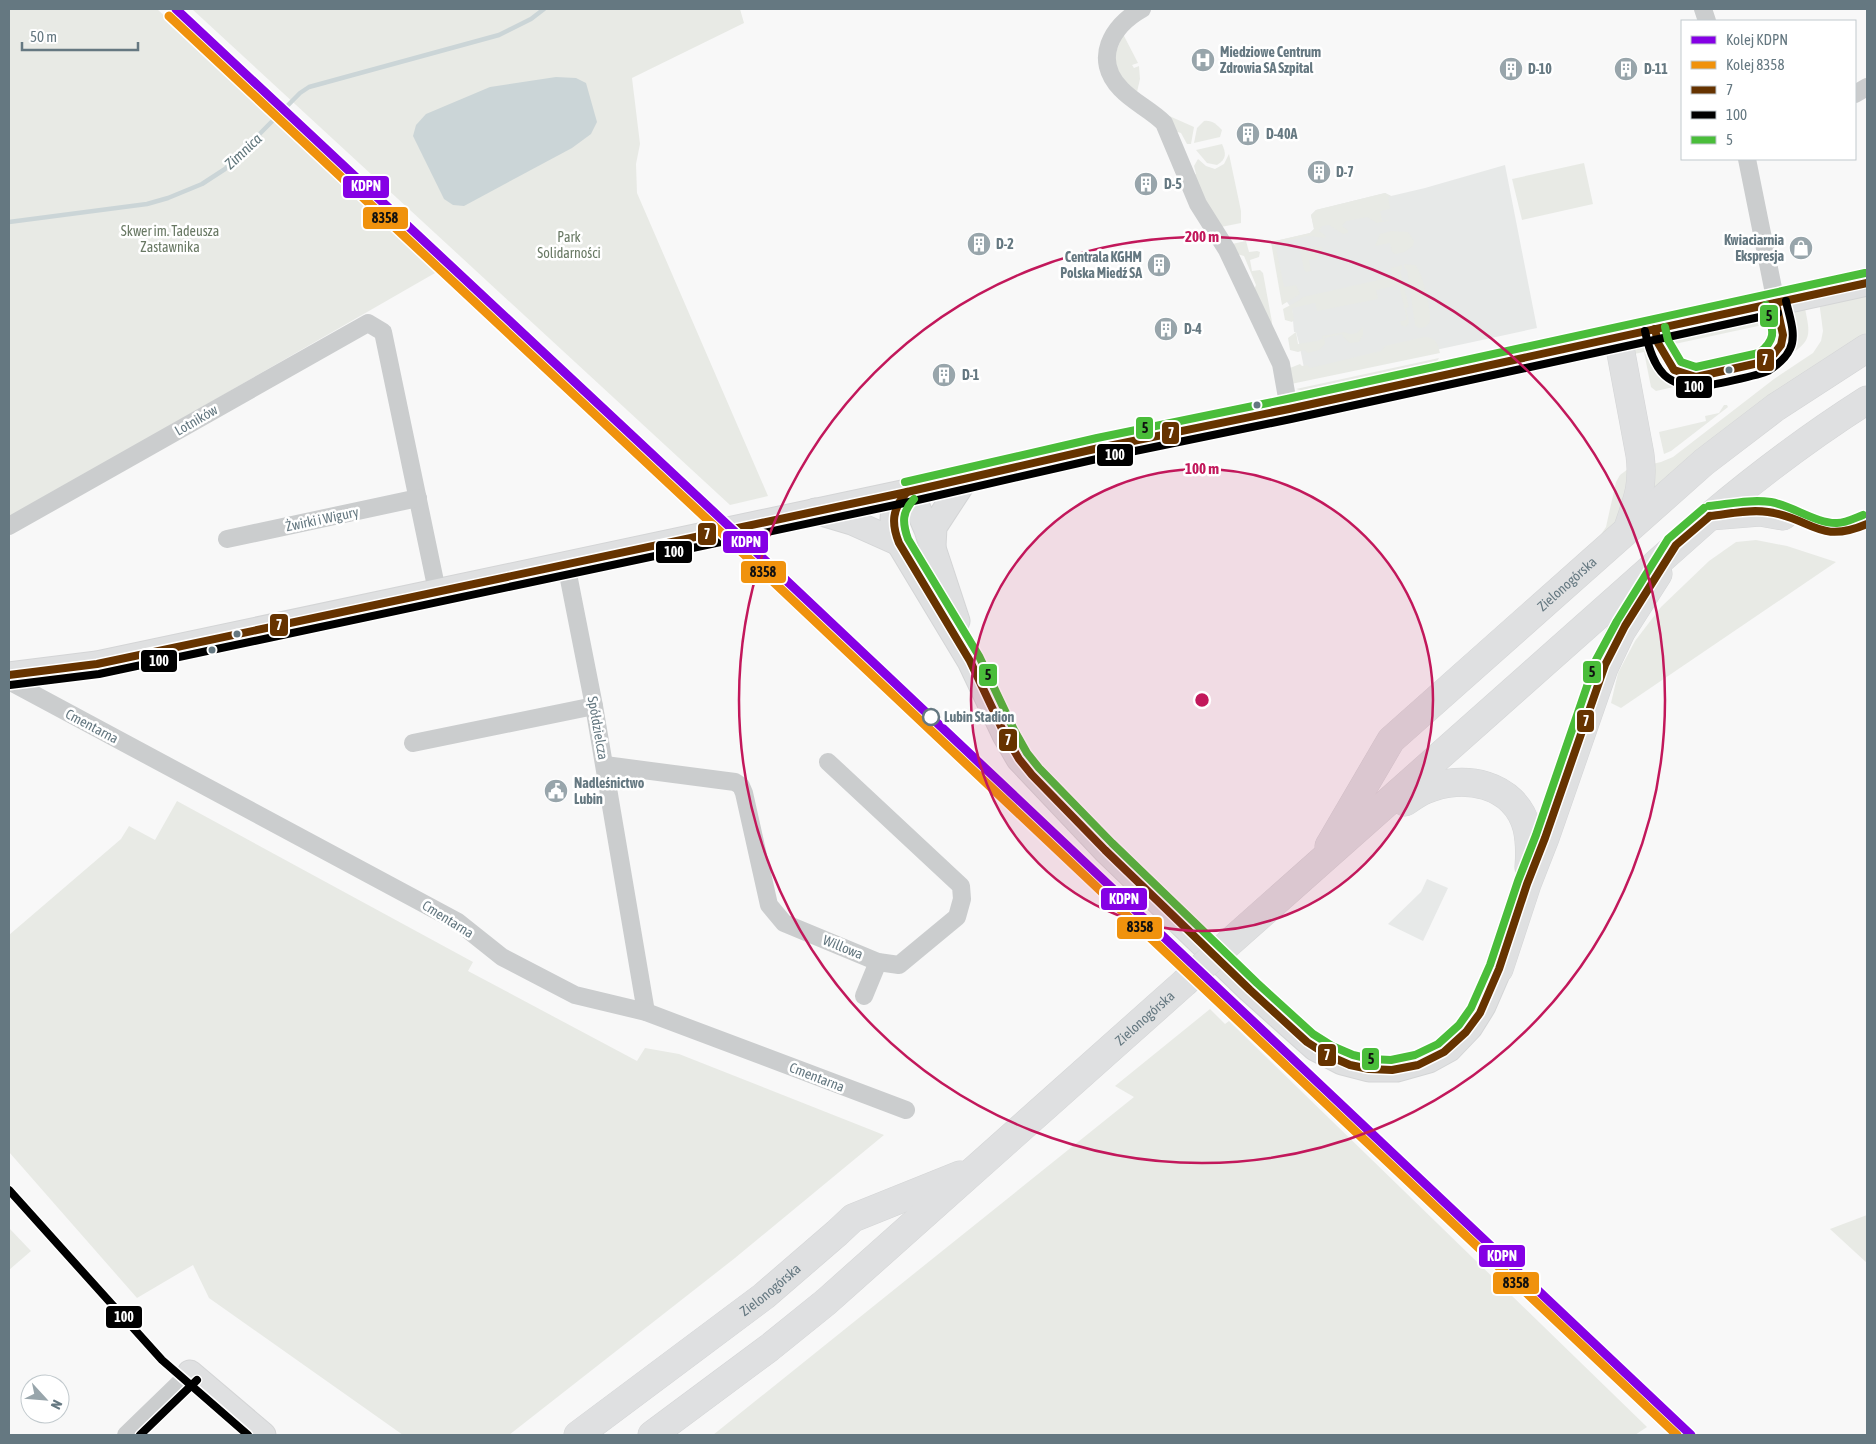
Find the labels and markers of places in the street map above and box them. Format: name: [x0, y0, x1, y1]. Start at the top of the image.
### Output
place label: Miedziowe Centrum Zdrowia SA Szpital: [1220, 44, 1321, 76]
hospital icon: Miedziowe Centrum Zdrowia SA Szpital: [1190, 47, 1216, 73]
building icon: D-10: [1498, 56, 1524, 82]
building icon: D-11: [1613, 56, 1639, 82]
place label: D-10: [1528, 61, 1552, 77]
place label: D-11: [1644, 61, 1668, 77]
building icon: D-40A: [1235, 121, 1261, 147]
place label: D-40A: [1266, 126, 1297, 142]
building icon: D-7: [1306, 159, 1332, 185]
place label: D-7: [1336, 164, 1354, 180]
building icon: D-5: [1133, 171, 1159, 197]
place label: D-5: [1164, 176, 1182, 192]
building icon: D-2: [966, 231, 992, 257]
place label: Kwiaciarnia Ekspresja: [1724, 232, 1784, 264]
shop icon: Kwiaciarnia Ekspresja: [1788, 235, 1814, 261]
place label: D-2: [996, 236, 1014, 252]
place label: Centrala KGHM Polska Miedź SA: [1060, 249, 1142, 281]
building icon: Centrala KGHM Polska Miedź SA: [1146, 252, 1172, 278]
building icon: D-4: [1153, 316, 1179, 342]
place label: D-4: [1184, 321, 1202, 337]
building icon: D-1: [931, 362, 957, 388]
unlabelled marker: [1724, 365, 1734, 375]
place label: D-1: [962, 367, 980, 383]
unlabelled marker: [1252, 400, 1262, 410]
unlabelled marker: [232, 629, 242, 639]
unlabelled marker: [207, 645, 217, 655]
centre of rings: [1193, 691, 1211, 709]
marker: Lubin Stadion: [922, 708, 940, 726]
place label: Lubin Stadion: [944, 709, 1015, 725]
place label: Nadleśnictwo Lubin: [574, 775, 645, 807]
public building icon: Nadleśnictwo Lubin: [543, 778, 569, 804]

